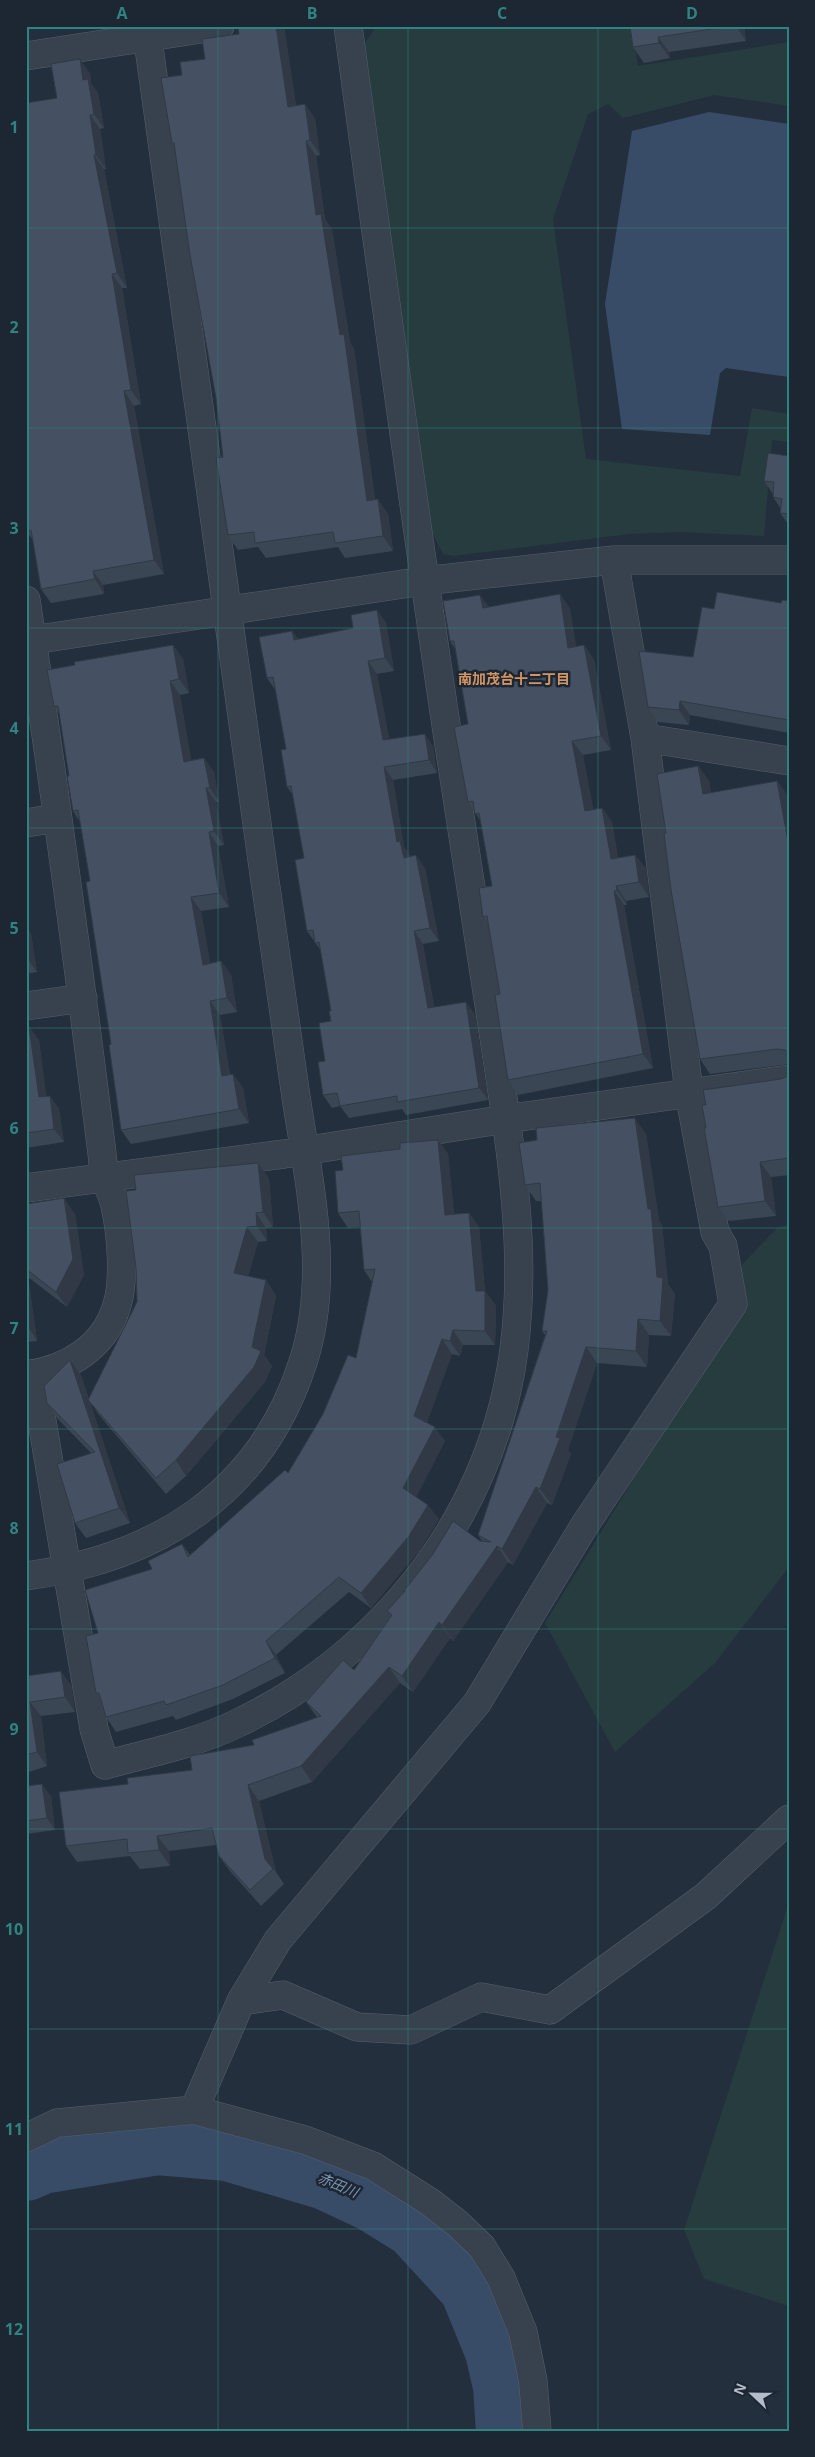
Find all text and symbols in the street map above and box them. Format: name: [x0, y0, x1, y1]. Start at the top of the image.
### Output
text: A: [116, 2, 128, 24]
text: B: [307, 2, 317, 24]
text: C: [497, 2, 507, 24]
text: D: [686, 2, 698, 24]
text: 1: [9, 116, 19, 138]
text: 2: [9, 316, 19, 338]
text: 3: [9, 517, 19, 539]
district label: 南加茂台十二丁目: [458, 669, 570, 688]
text: 4: [9, 717, 19, 739]
text: 5: [9, 917, 19, 939]
text: 6: [9, 1117, 19, 1139]
text: 7: [9, 1317, 19, 1339]
text: 8: [9, 1517, 19, 1539]
text: 9: [9, 1718, 19, 1740]
text: 10: [5, 1918, 23, 1940]
text: 11: [5, 2118, 23, 2140]
water label: 赤田川: [315, 2168, 363, 2202]
text: 12: [5, 2318, 23, 2340]
north arrow: [728, 2370, 778, 2420]
text: N: [729, 2380, 750, 2398]

